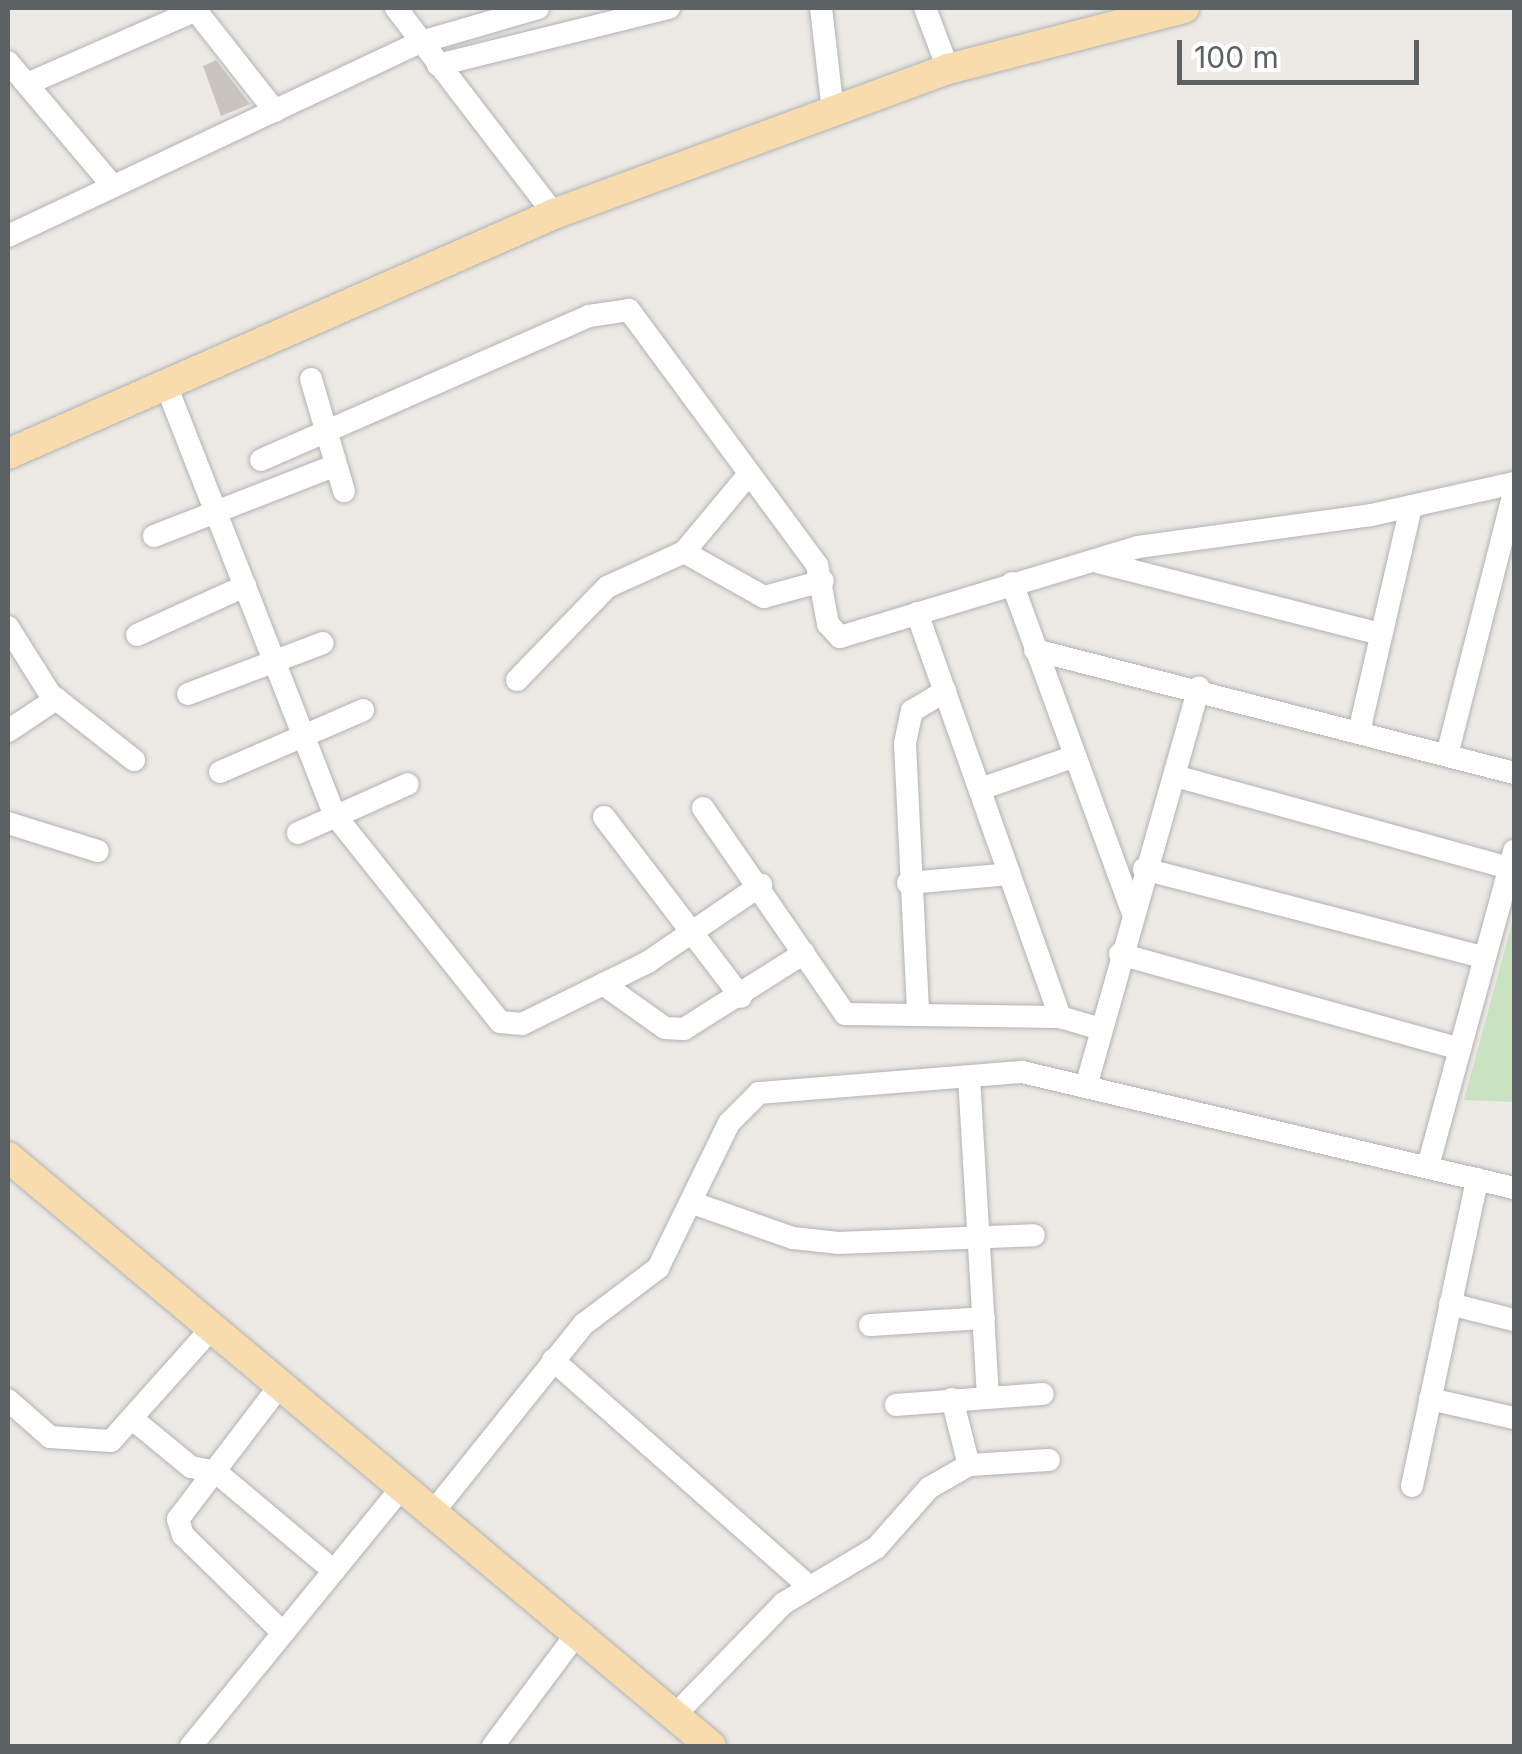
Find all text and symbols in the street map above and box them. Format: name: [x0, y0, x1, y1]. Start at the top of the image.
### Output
scale bar: [1182, 20, 1424, 82]
text: 100 m: [1194, 39, 1279, 75]

